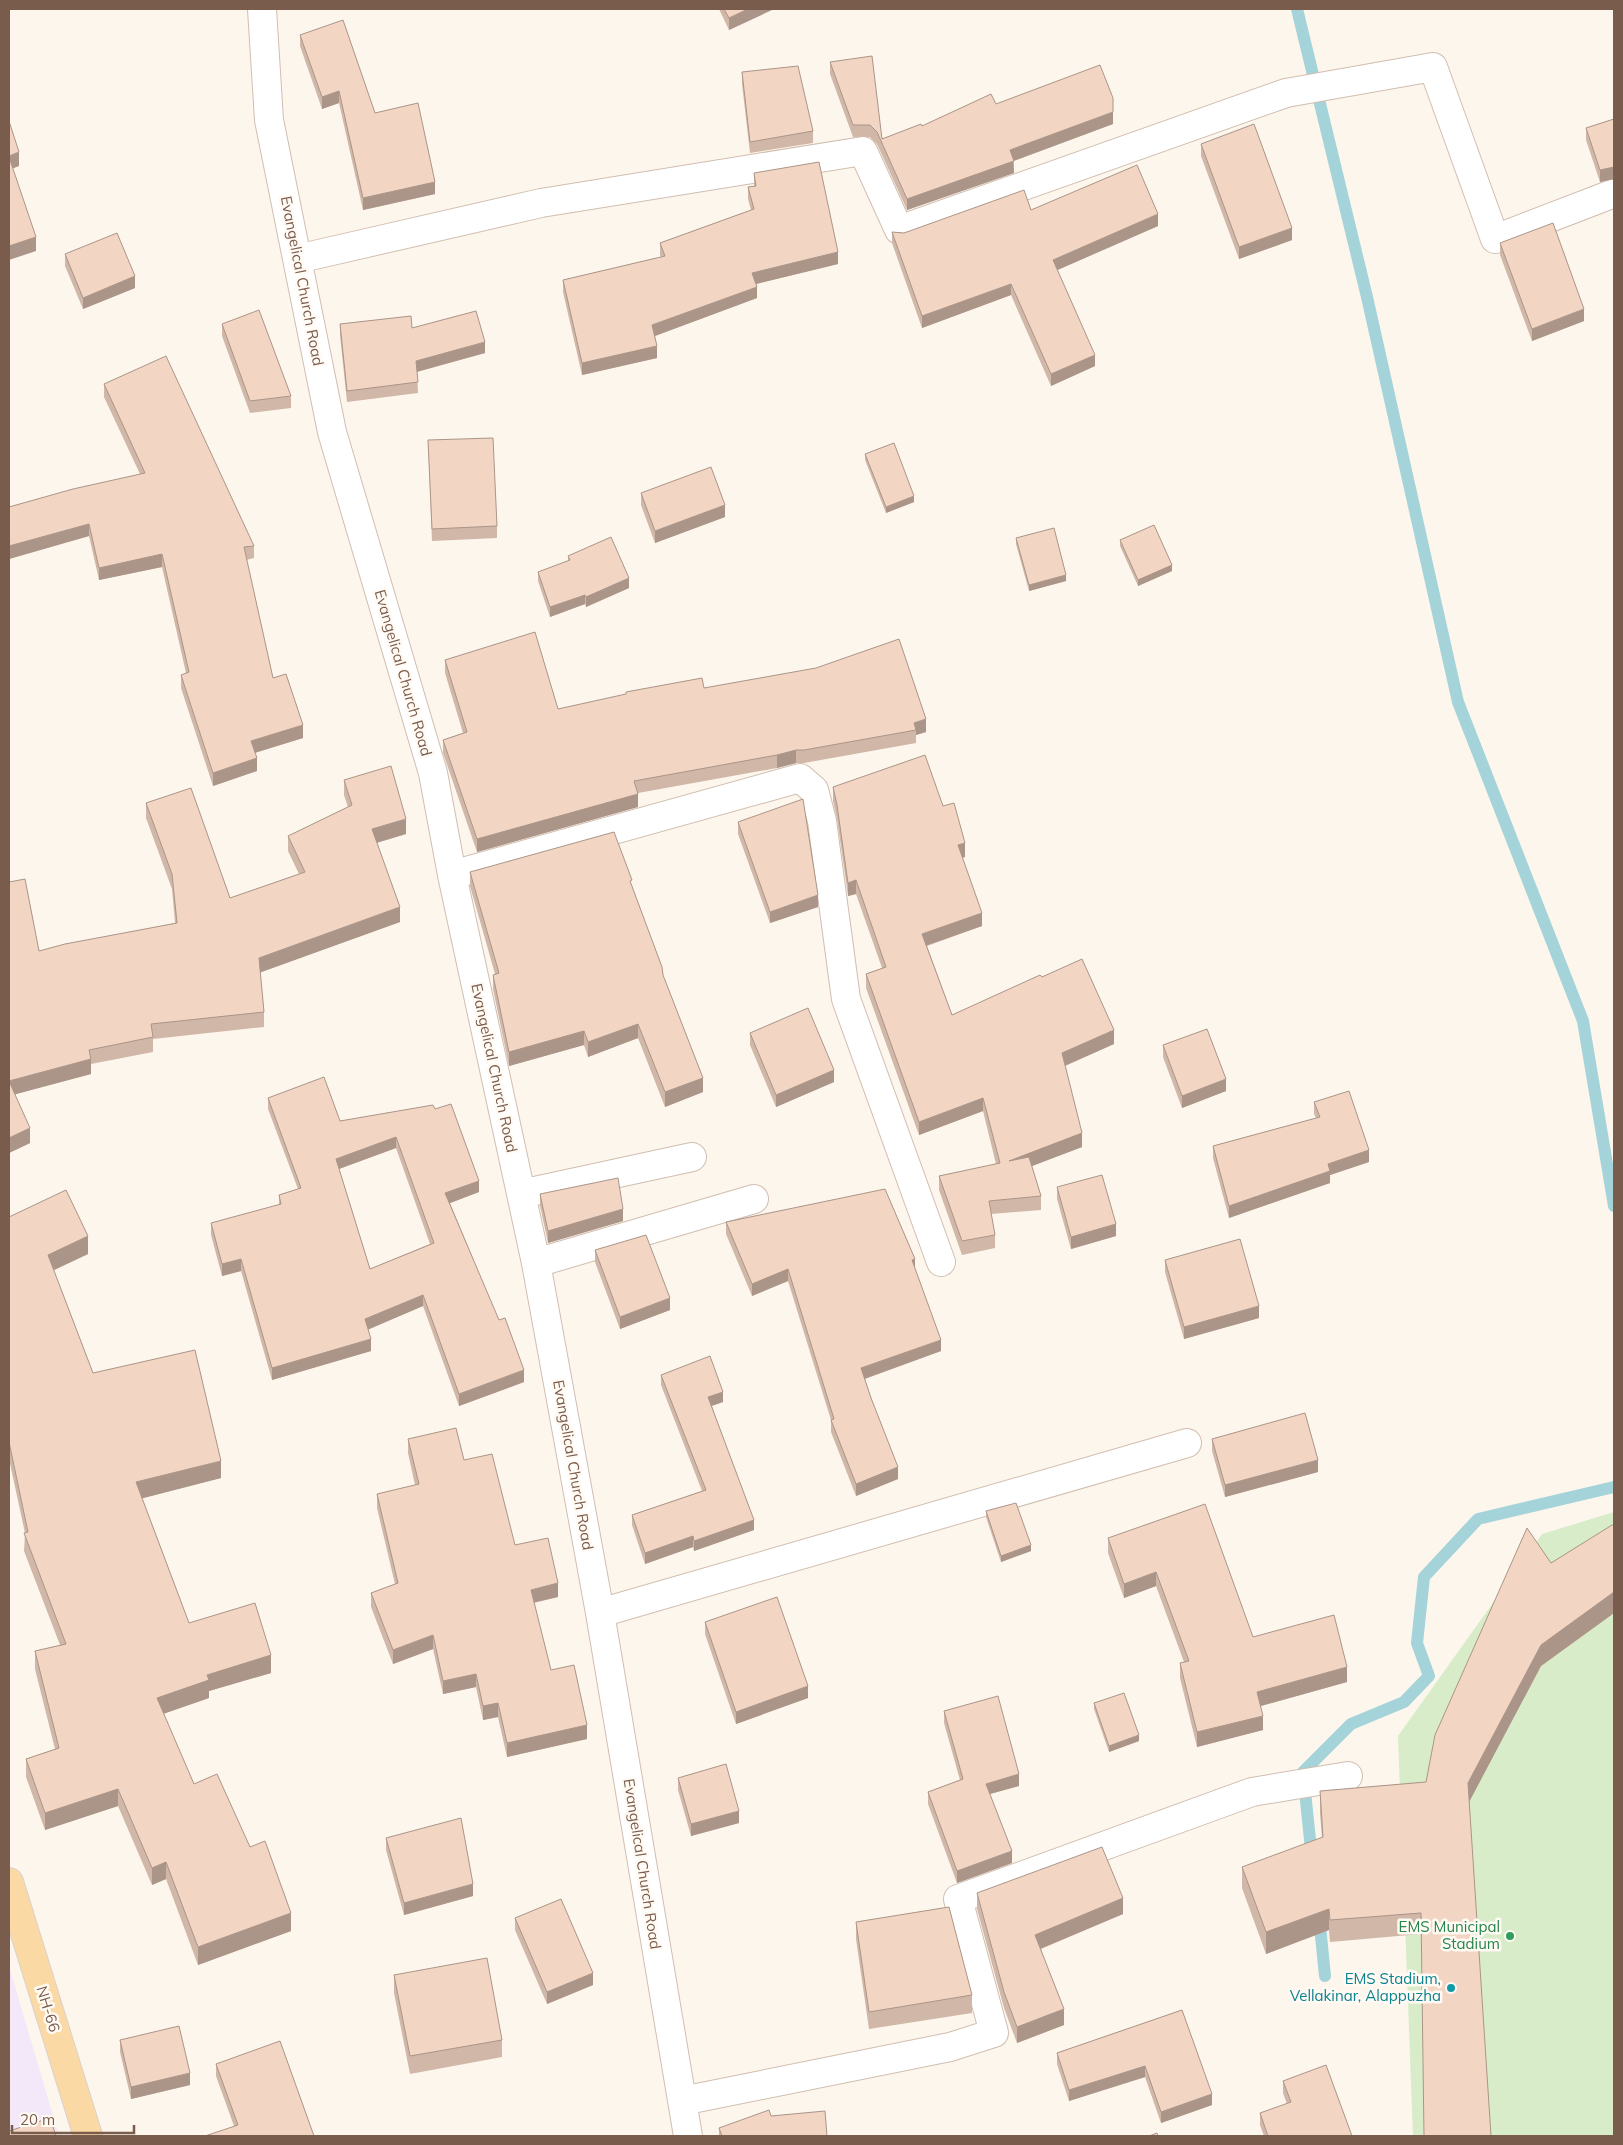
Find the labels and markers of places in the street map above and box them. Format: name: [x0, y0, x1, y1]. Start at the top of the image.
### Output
place label: EMS Municipal Stadium: [1399, 1917, 1500, 1953]
marker: EMS Municipal Stadium: [1504, 1930, 1516, 1942]
place label: EMS Stadium, Vellakinar, Alappuzha: [1290, 1969, 1441, 2005]
marker: EMS Stadium, Vellakinar, Alappuzha: [1445, 1982, 1457, 1994]

